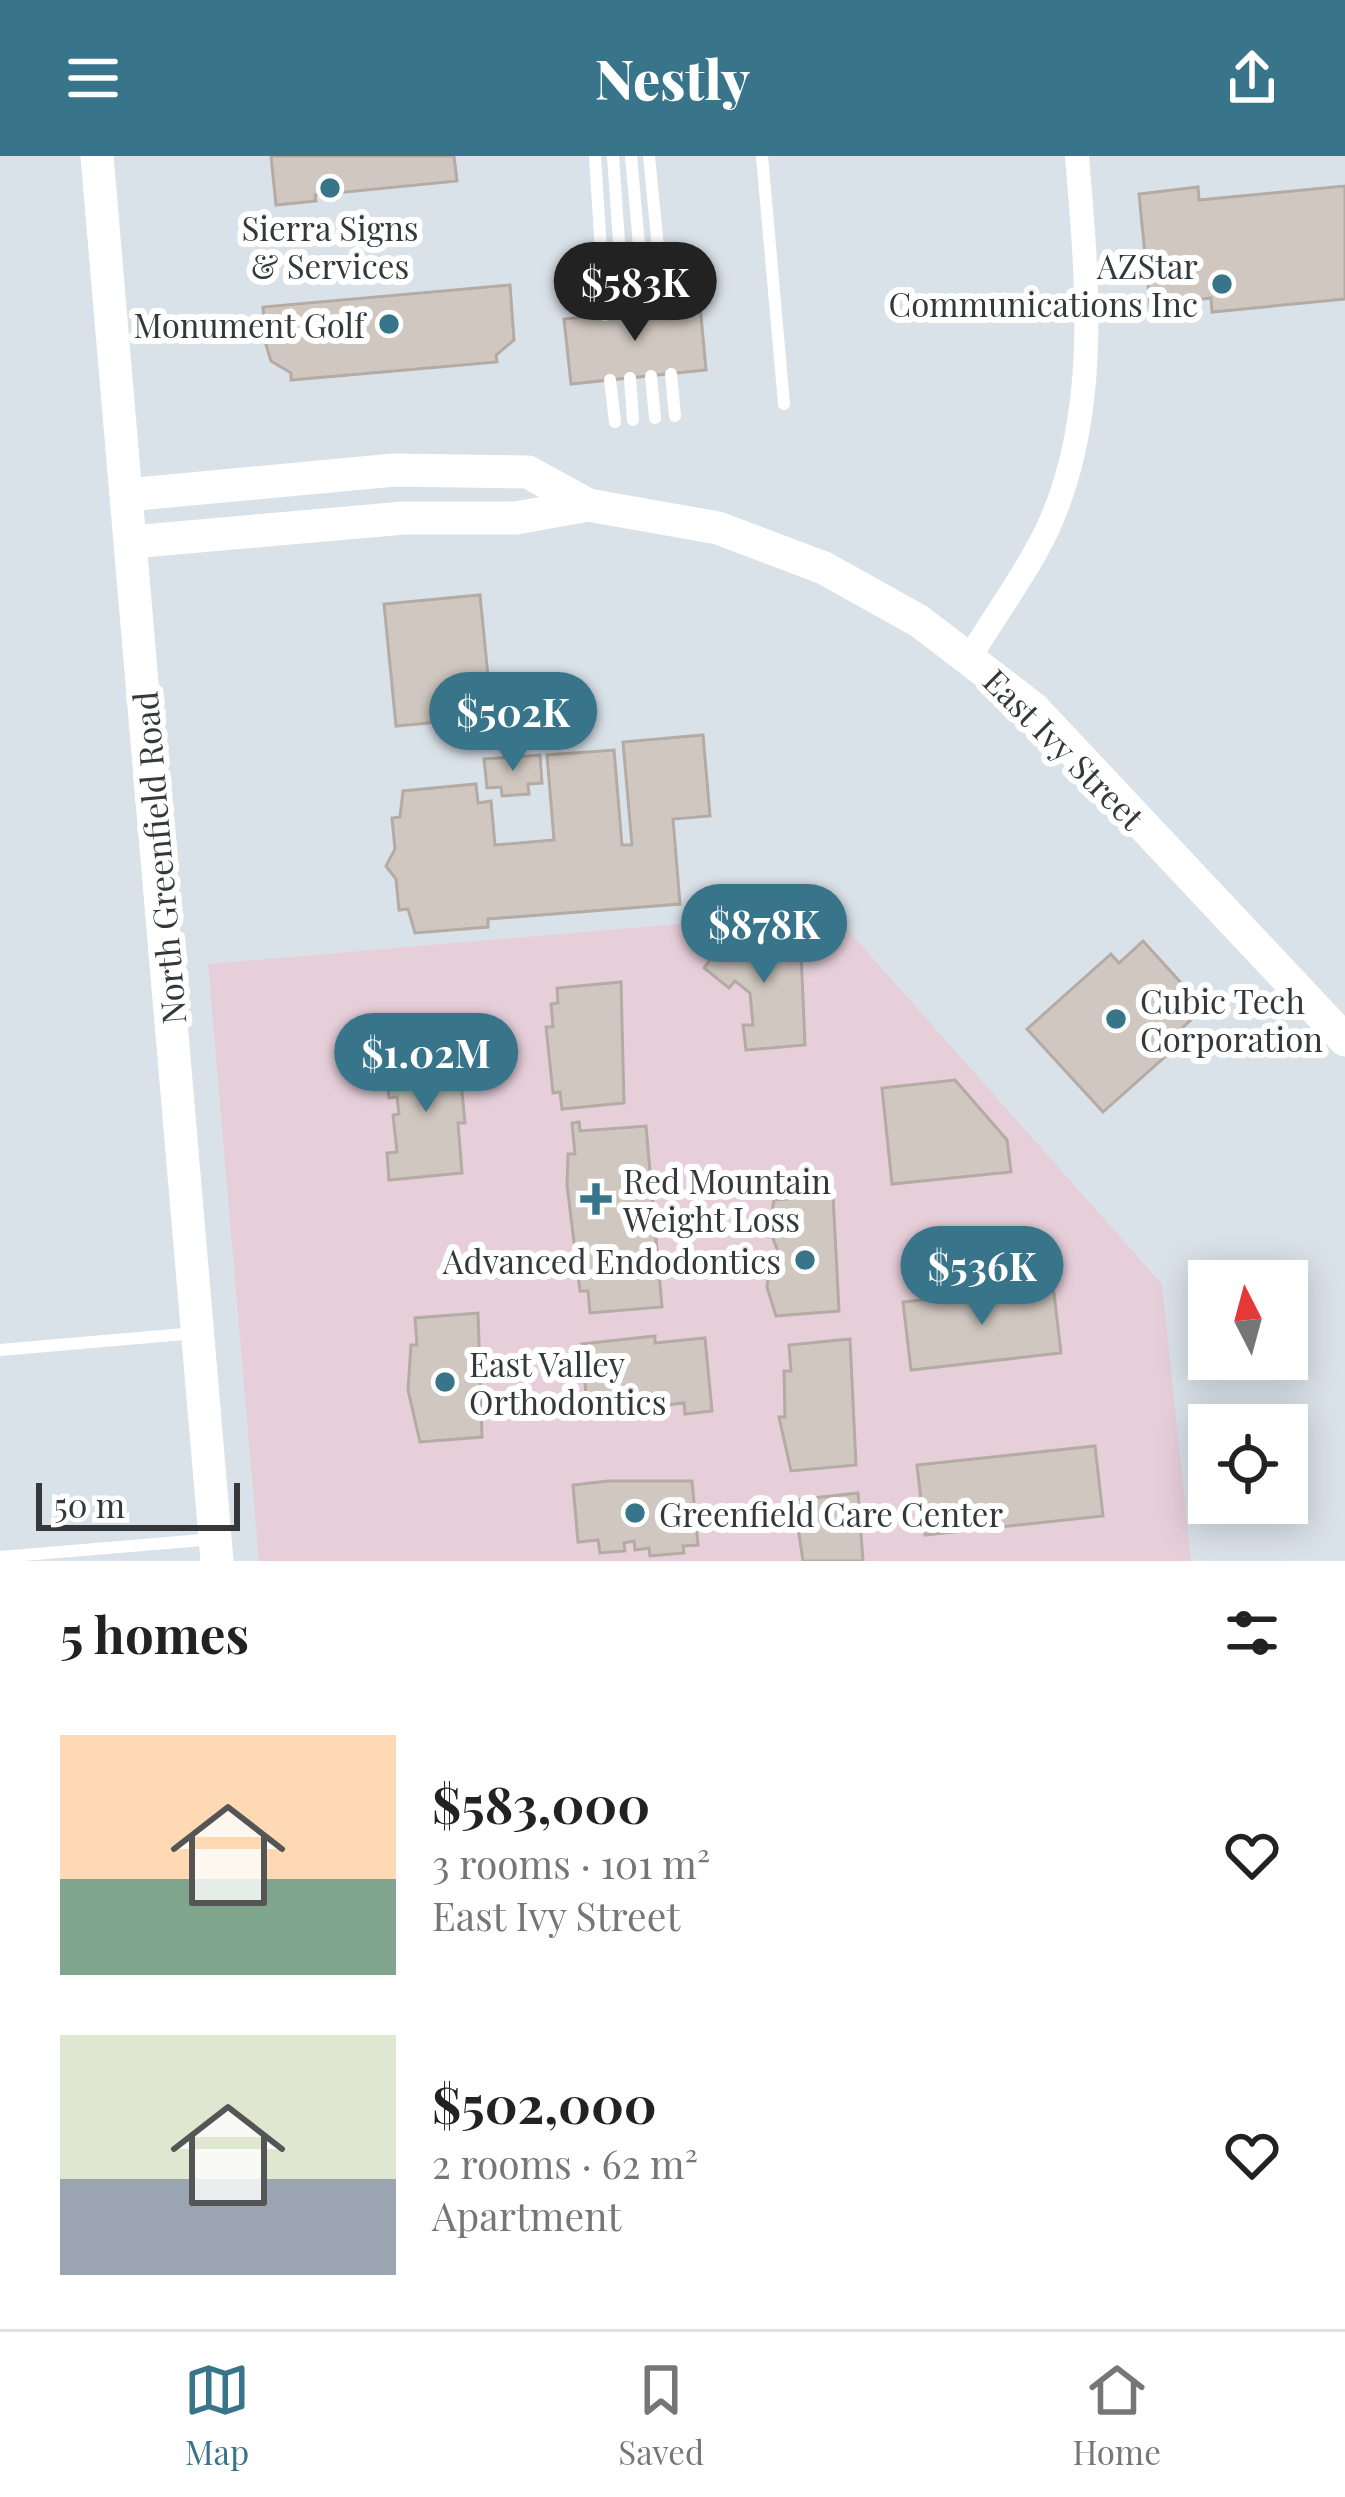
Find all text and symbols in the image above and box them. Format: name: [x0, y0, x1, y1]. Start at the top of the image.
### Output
text: Nestly: [595, 42, 750, 114]
icon: menu: [60, 45, 126, 111]
icon: share: [1219, 45, 1285, 111]
marker: Sierra Signs & Services: [317, 175, 343, 201]
place label: Sierra Signs & Services: [241, 205, 419, 287]
pin: $583K: [551, 242, 719, 344]
place label: AZStar Communications Inc: [889, 243, 1198, 325]
text: $583K: [581, 255, 689, 307]
marker: AZStar Communications Inc: [1209, 271, 1235, 297]
place label: Monument Golf: [134, 302, 367, 346]
marker: Monument Golf: [376, 311, 402, 337]
street label: East Ivy Street: [975, 658, 1156, 839]
pin: $502K: [429, 672, 597, 774]
text: $502K: [456, 685, 570, 737]
street label: North Greenfield Road: [122, 690, 194, 1026]
pin: $878K: [680, 884, 848, 986]
text: $878K: [708, 897, 820, 949]
place label: Cubic Tech Corporation: [1140, 978, 1323, 1060]
marker: Cubic Tech Corporation: [1103, 1006, 1129, 1032]
pin: $1.02M: [328, 1013, 524, 1115]
text: $1.02M: [361, 1026, 491, 1078]
place label: Red Mountain Weight Loss: [622, 1158, 831, 1240]
marker: Red Mountain Weight Loss: [580, 1183, 612, 1215]
pin: $536K: [898, 1226, 1066, 1328]
place label: Advanced Endodontics: [442, 1238, 781, 1282]
text: $536K: [927, 1239, 1037, 1291]
marker: Advanced Endodontics: [792, 1247, 818, 1273]
north arrow: [1188, 1260, 1308, 1380]
map controls: [1188, 1260, 1308, 1524]
place label: East Valley Orthodontics: [469, 1341, 666, 1423]
marker: East Valley Orthodontics: [432, 1369, 458, 1395]
button: locate: [1188, 1404, 1308, 1524]
scale bar: [36, 1477, 240, 1530]
text: 50 m: [54, 1482, 125, 1526]
place label: Greenfield Care Center: [659, 1491, 1004, 1535]
marker: Greenfield Care Center: [622, 1500, 648, 1526]
text: 5 homes: [60, 1599, 249, 1667]
icon: filters: [1219, 1600, 1285, 1666]
text: $583,000: [432, 1769, 650, 1837]
icon: home: [156, 1783, 300, 1927]
icon: heart: [1219, 1822, 1285, 1888]
text: 3 rooms · 101 m²: [432, 1837, 710, 1889]
text: East Ivy Street: [432, 1889, 680, 1941]
text: $502,000: [432, 2069, 657, 2137]
icon: home: [156, 2083, 300, 2227]
icon: heart: [1219, 2122, 1285, 2188]
text: 2 rooms · 62 m²: [432, 2137, 698, 2189]
text: Apartment: [432, 2189, 621, 2241]
tab: Map: [184, 2357, 250, 2473]
tab: Saved: [618, 2357, 704, 2473]
tab: Home: [1072, 2357, 1161, 2473]

